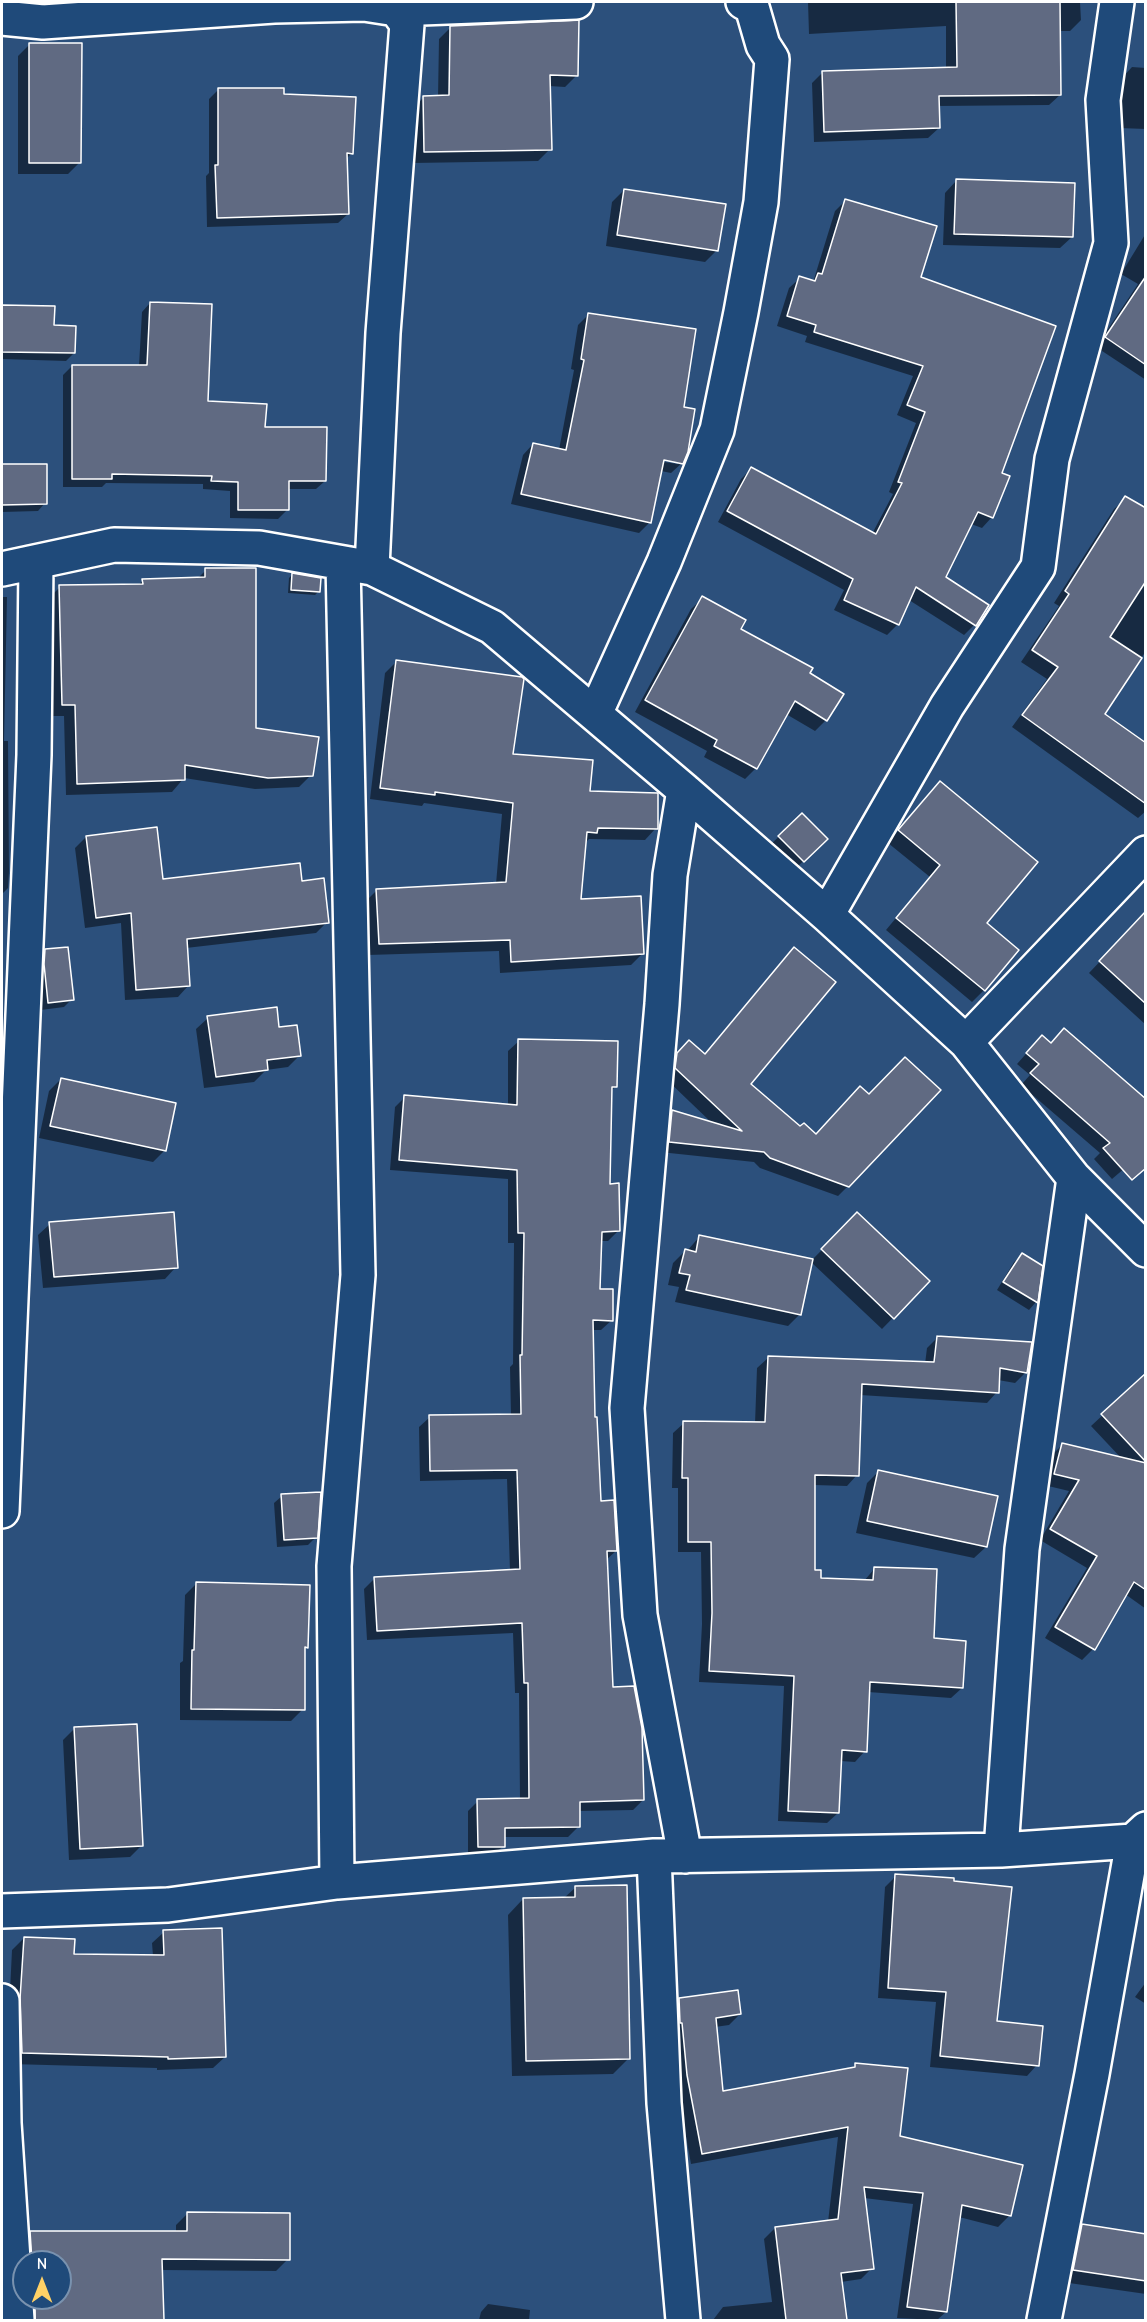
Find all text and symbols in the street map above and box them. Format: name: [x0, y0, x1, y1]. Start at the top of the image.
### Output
north arrow: [12, 2250, 72, 2310]
text: N: [37, 2255, 47, 2273]

